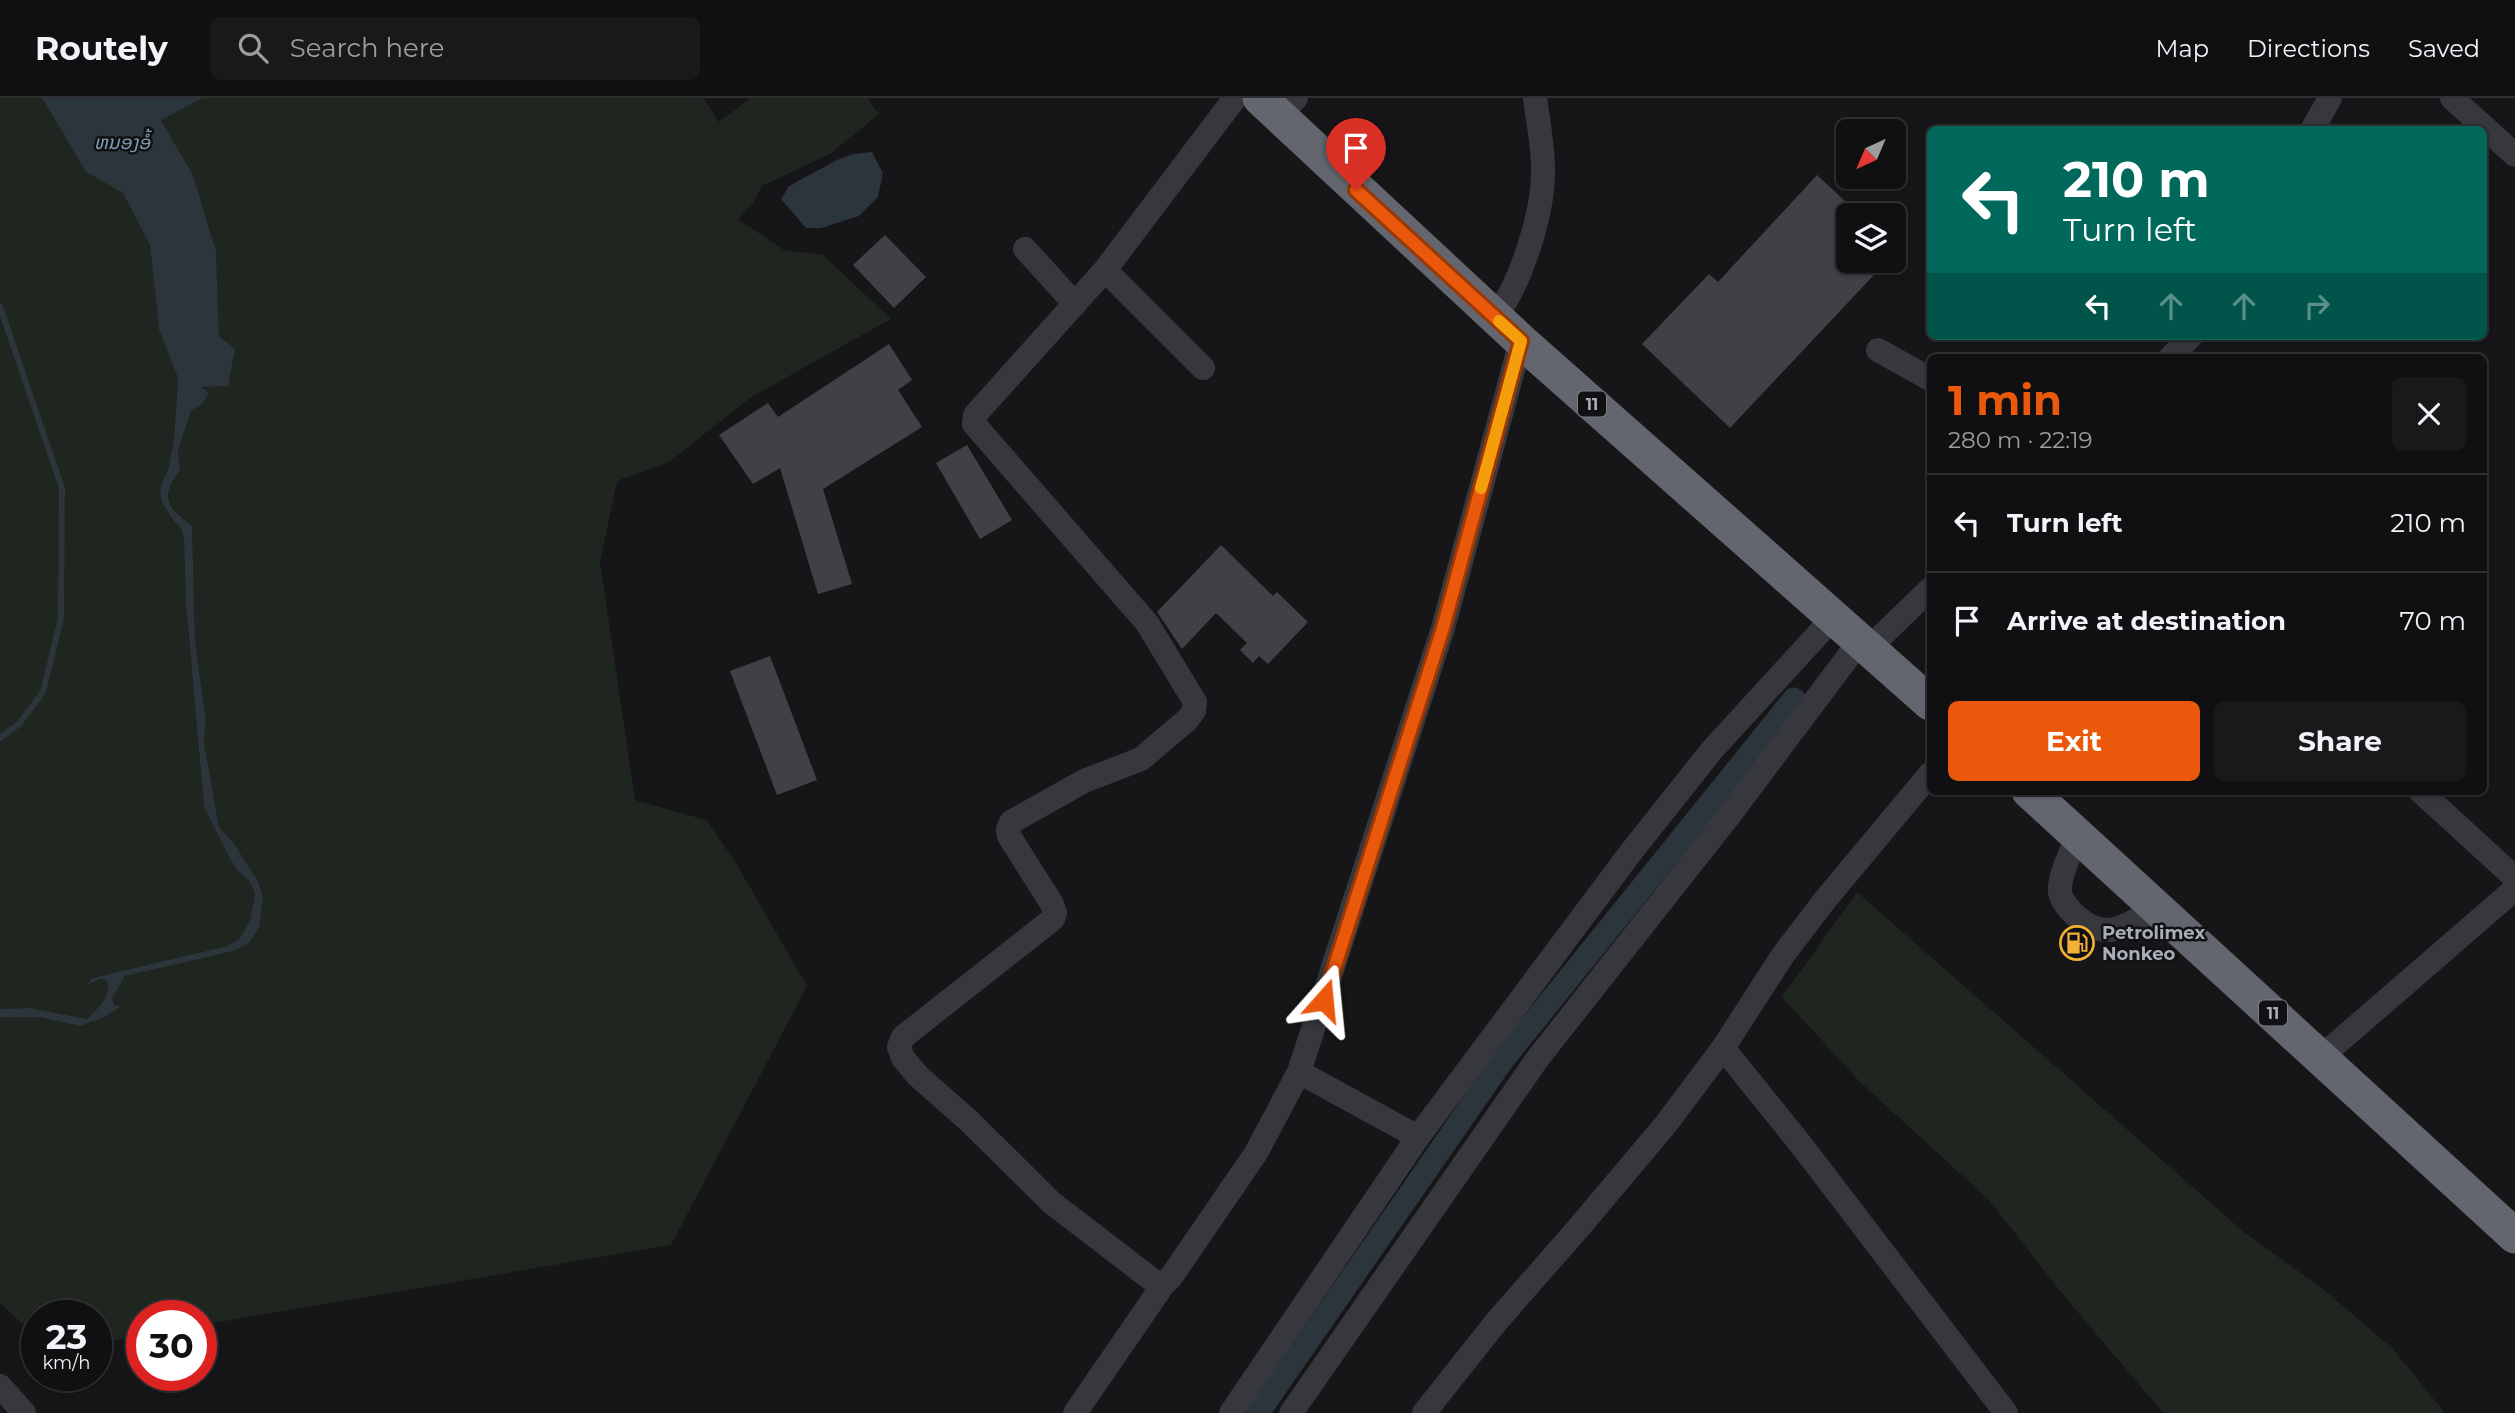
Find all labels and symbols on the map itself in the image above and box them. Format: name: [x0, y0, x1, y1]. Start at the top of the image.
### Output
pin: [1326, 118, 1386, 190]
north arrow: [1836, 119, 1906, 189]
water label: ຫນອງອໍ້: [94, 128, 152, 154]
road number: 11: [1578, 392, 1606, 416]
place label: Petrolimex Nonkeo: [2102, 922, 2205, 965]
fuel station icon: Petrolimex Nonkeo: [2058, 924, 2096, 962]
position arrow: [1287, 963, 1361, 1037]
road number: 11: [2259, 1001, 2287, 1026]
speed limit sign: 30: [126, 1300, 217, 1391]

